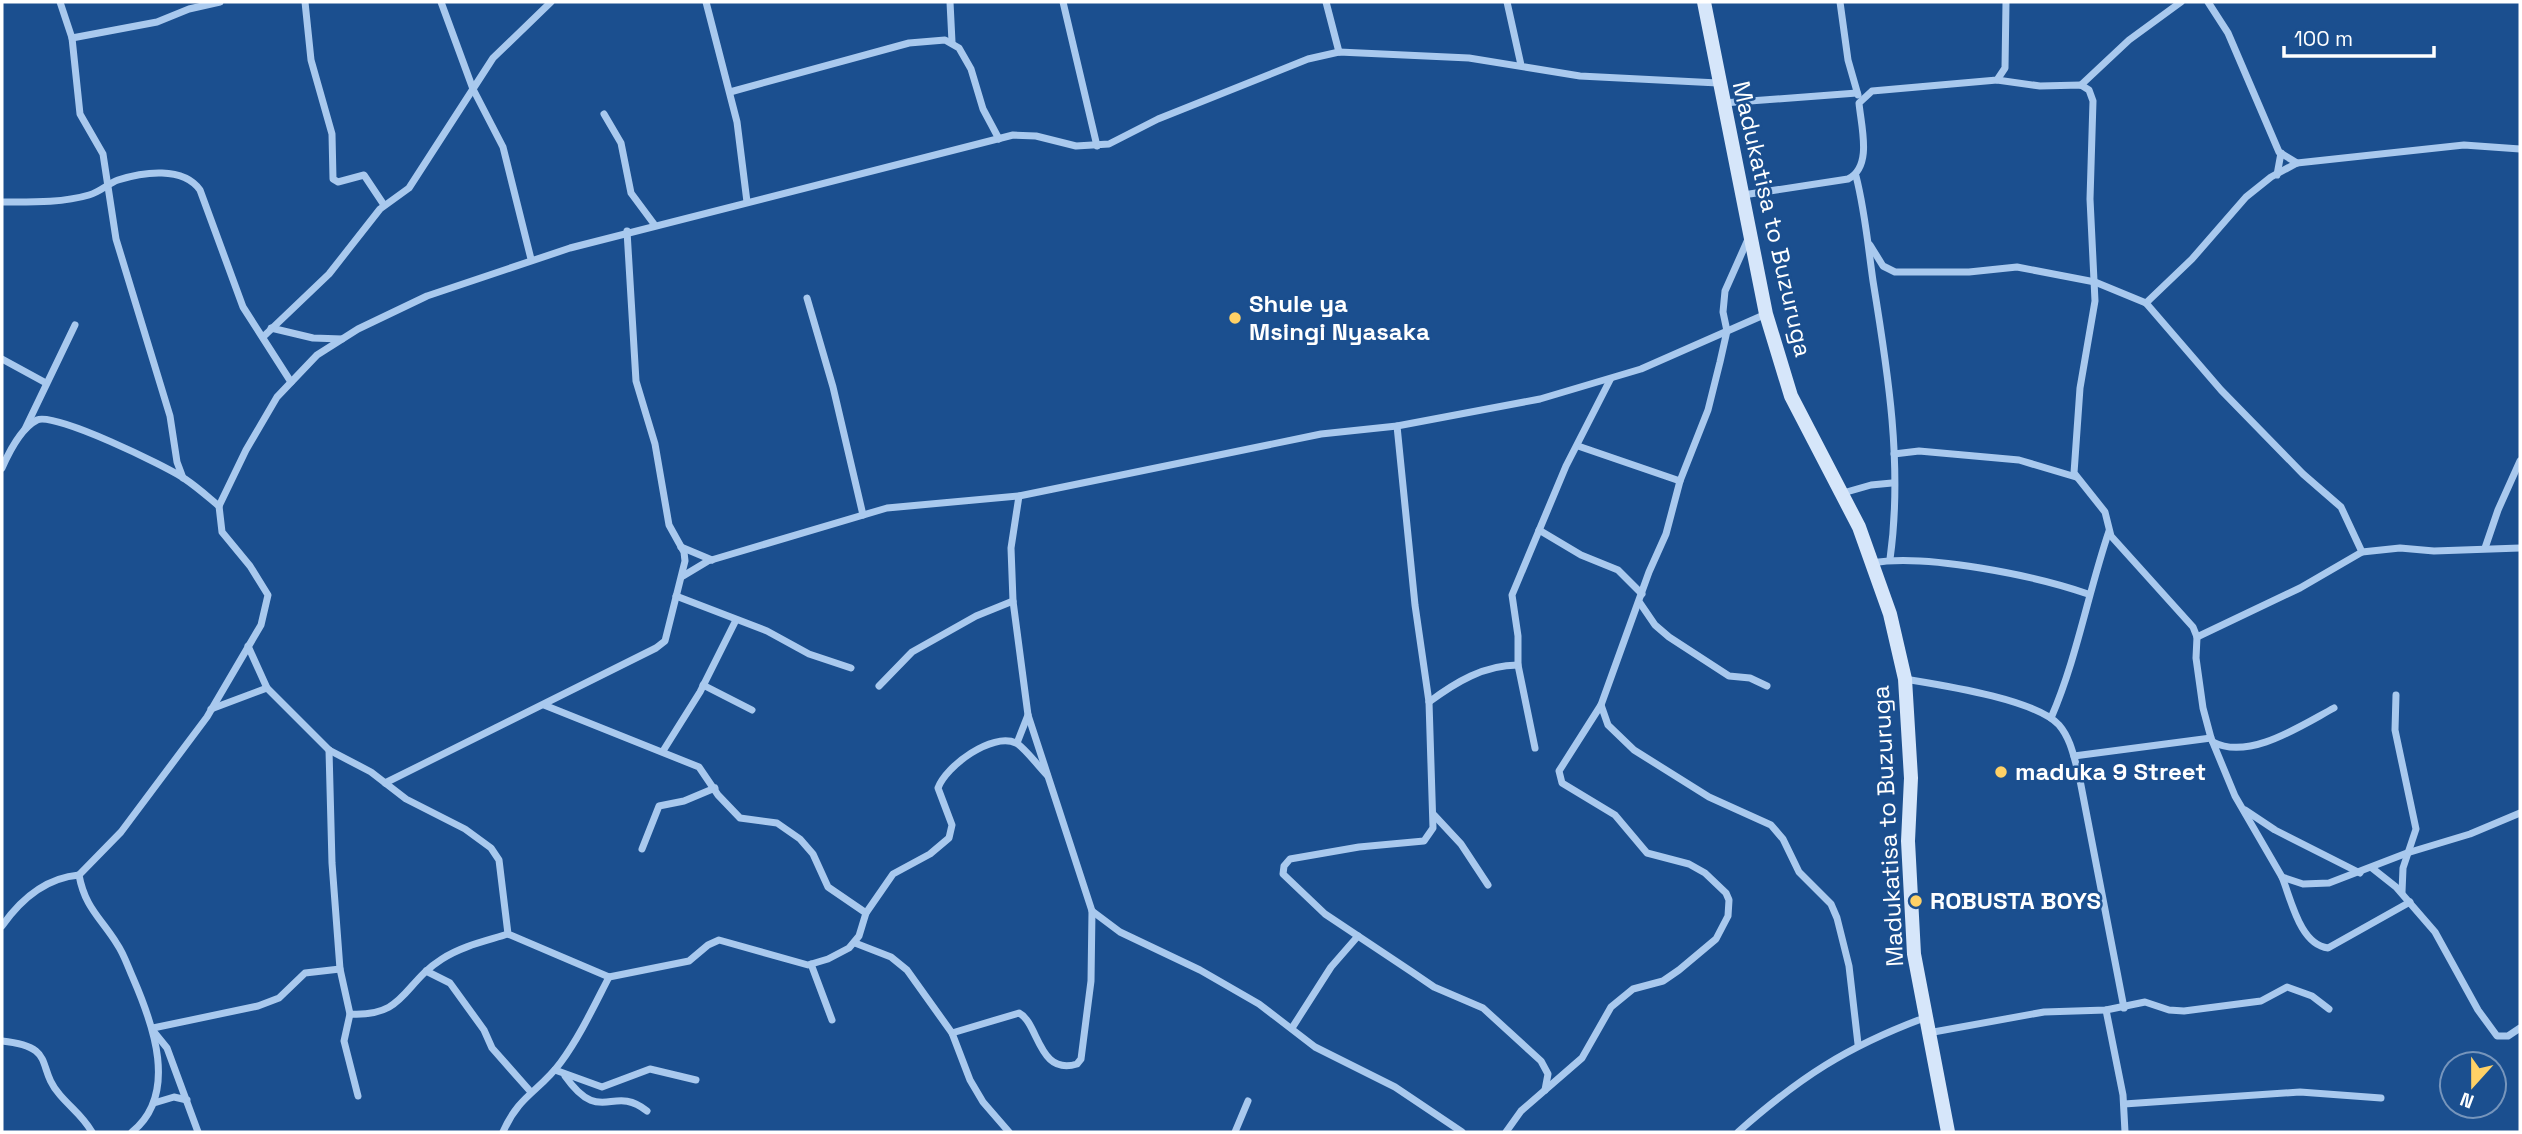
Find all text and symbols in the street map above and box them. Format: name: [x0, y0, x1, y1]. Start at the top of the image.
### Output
scale bar: [2284, 14, 2434, 58]
text: 100 m: [2294, 25, 2353, 52]
street label: Madukatisa to Buzuruga: [1726, 78, 1819, 360]
place label: Shule ya Msingi Nyasaka: [1249, 288, 1430, 347]
marker: Shule ya Msingi Nyasaka: [1227, 310, 1243, 326]
street label: Madukatisa to Buzuruga: [1865, 684, 1910, 968]
place label: maduka 9 Street: [2015, 756, 2206, 787]
marker: maduka 9 Street: [1993, 764, 2009, 780]
place label: ROBUSTA BOYS: [1930, 885, 2101, 916]
marker: ROBUSTA BOYS: [1908, 893, 1924, 909]
north arrow: [2438, 1050, 2508, 1120]
text: N: [2457, 1086, 2478, 1114]

